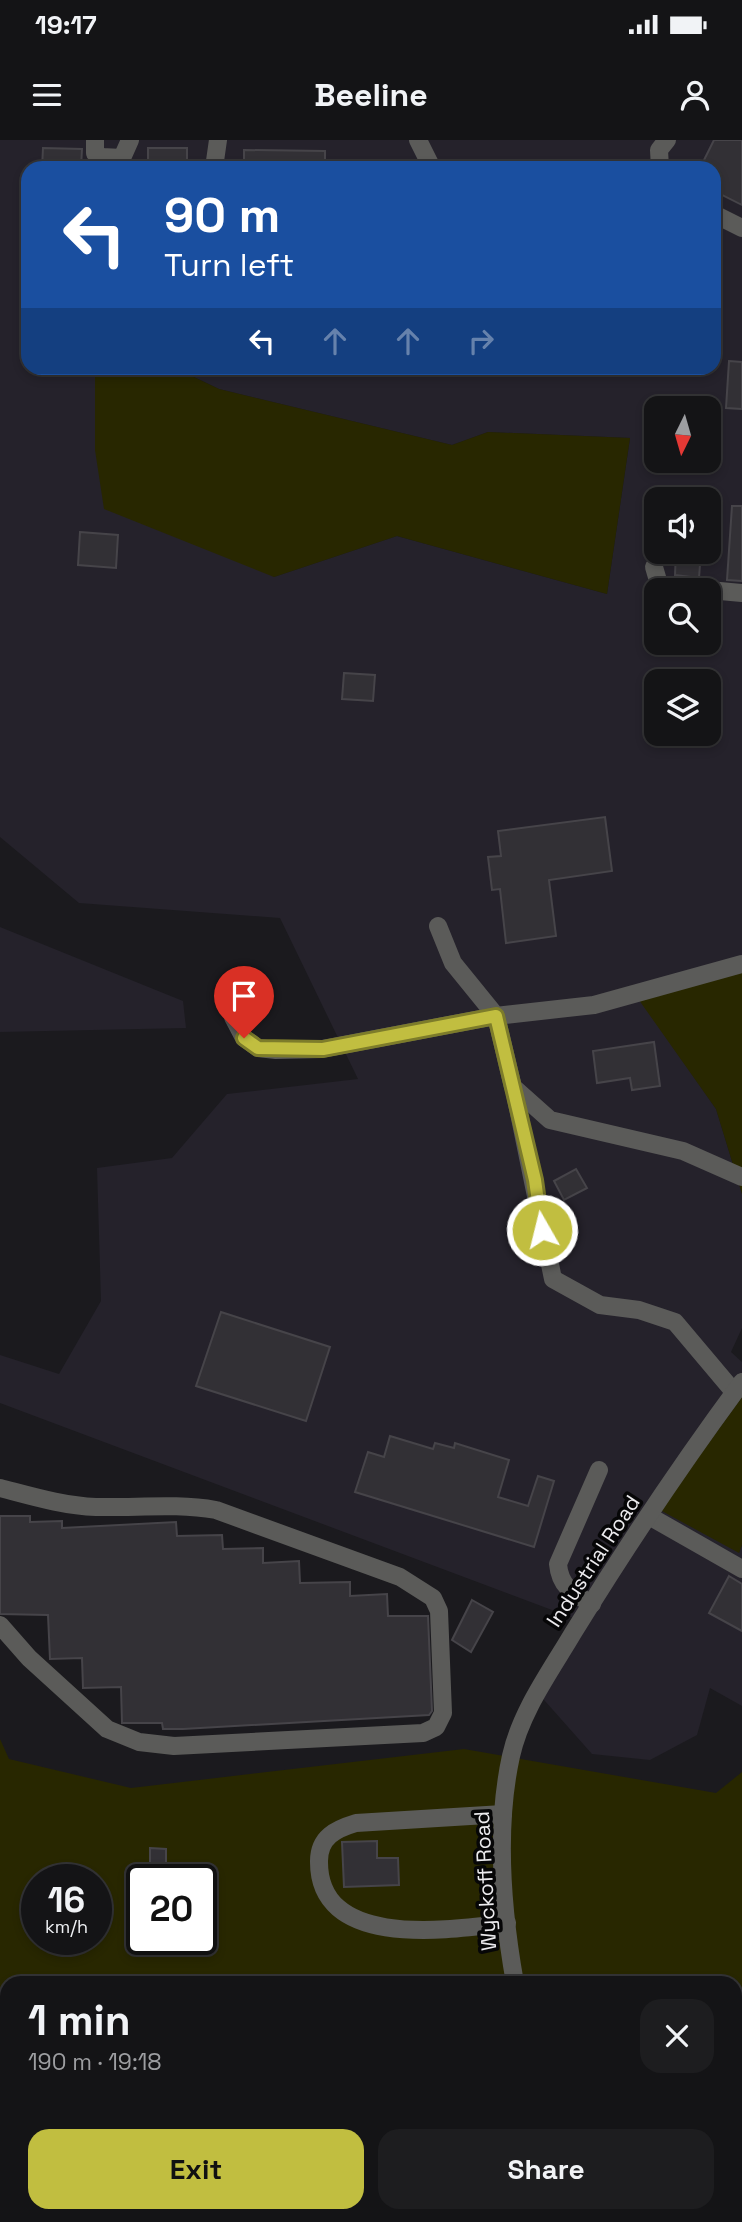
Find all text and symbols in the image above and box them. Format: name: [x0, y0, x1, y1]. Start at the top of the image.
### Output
text: 19:17: [35, 8, 97, 42]
text: Beeline: [314, 75, 428, 115]
icon: menu: [28, 76, 66, 114]
icon: person: [676, 76, 714, 114]
text: 90 m: [164, 184, 280, 246]
icon: left: [49, 189, 140, 280]
text: Turn left: [164, 245, 294, 285]
icon: left: [243, 322, 281, 360]
icon: ahead: [316, 322, 354, 360]
icon: ahead: [389, 322, 427, 360]
icon: right: [462, 322, 500, 360]
north arrow: [644, 396, 721, 472]
map controls: [644, 396, 721, 746]
button: sound: [644, 487, 721, 564]
button: search: [644, 578, 721, 655]
button: layers: [644, 669, 721, 746]
pin: [214, 966, 274, 1038]
icon: arrive: [225, 977, 263, 1015]
position arrow: [505, 1193, 579, 1267]
street label: Industrial Road: [540, 1490, 646, 1632]
street label: Wyckoff Road: [468, 1810, 502, 1952]
speed limit sign: 20: [126, 1864, 217, 1955]
text: 16: [48, 1878, 85, 1922]
text: km/h: [45, 1915, 88, 1938]
text: 1 min: [28, 1994, 131, 2047]
button: close: [640, 1999, 714, 2073]
text: 190 m · 19:18: [28, 2047, 162, 2077]
button: Exit: [28, 2129, 364, 2209]
button: Share: [378, 2129, 714, 2209]

